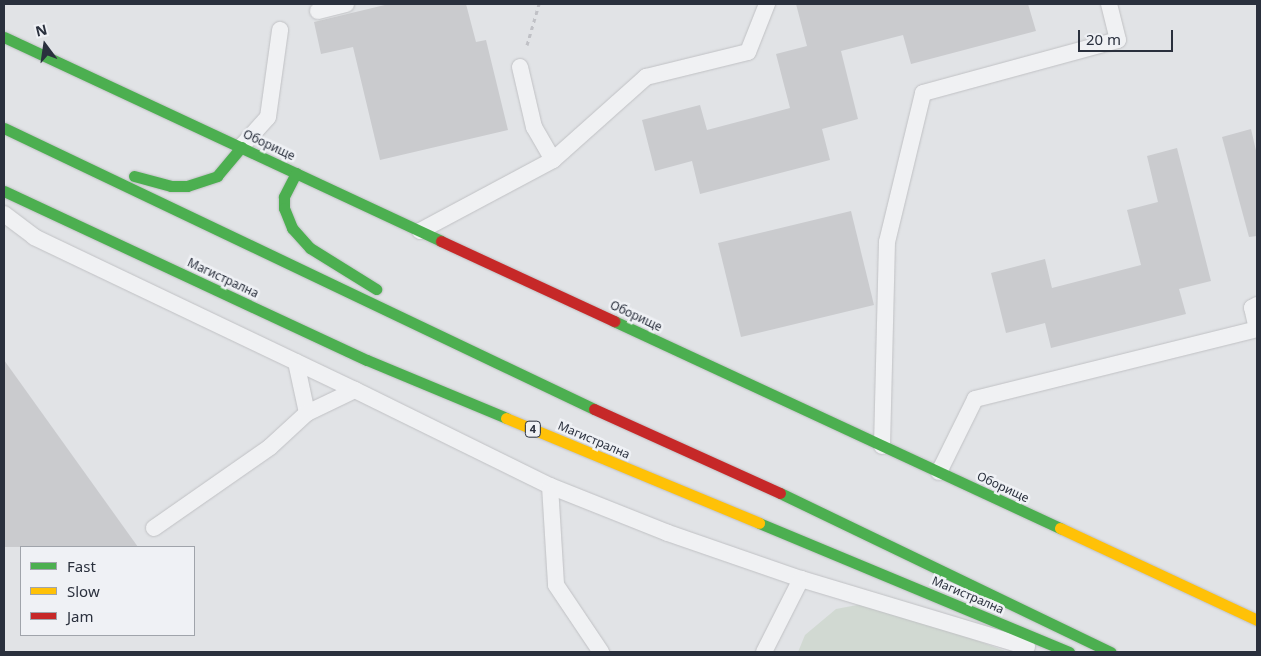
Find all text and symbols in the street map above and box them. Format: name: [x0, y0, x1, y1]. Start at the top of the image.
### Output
text: N: [33, 19, 49, 41]
north arrow: [20, 20, 70, 70]
scale bar: [1081, 20, 1176, 52]
text: 20 m: [1086, 29, 1121, 49]
street label: Оборище: [241, 127, 297, 163]
street label: Магистрална: [185, 255, 261, 301]
street label: Оборище: [608, 298, 664, 334]
street label: Магистрална: [556, 418, 632, 462]
road number: 4: [524, 420, 542, 438]
street label: Оборище: [975, 469, 1031, 505]
legend: [20, 546, 195, 636]
text: Fast: [67, 556, 96, 576]
street label: Магистрална: [930, 573, 1006, 617]
text: Slow: [67, 581, 100, 601]
text: Jam: [67, 606, 94, 626]

